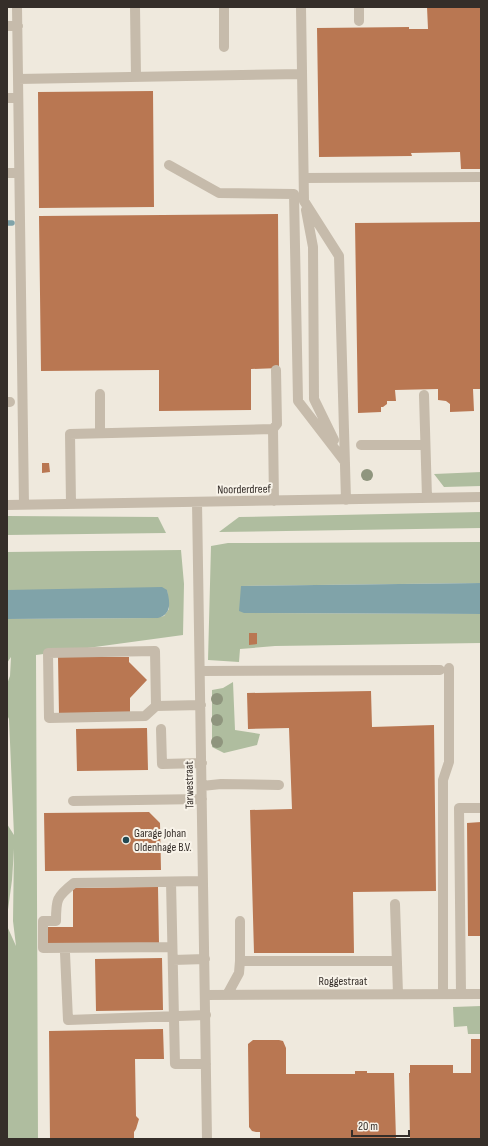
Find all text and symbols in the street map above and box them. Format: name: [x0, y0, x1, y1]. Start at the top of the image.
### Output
street label: Noorderdreef: [217, 482, 272, 497]
street label: Tarwestraat: [182, 761, 197, 809]
place label: Garage Johan Oldenhage B.V.: [134, 826, 192, 855]
marker: Garage Johan Oldenhage B.V.: [121, 835, 131, 845]
street label: Roggestraat: [319, 974, 368, 989]
scale bar: [352, 1112, 409, 1138]
text: 20 m: [358, 1119, 378, 1134]

